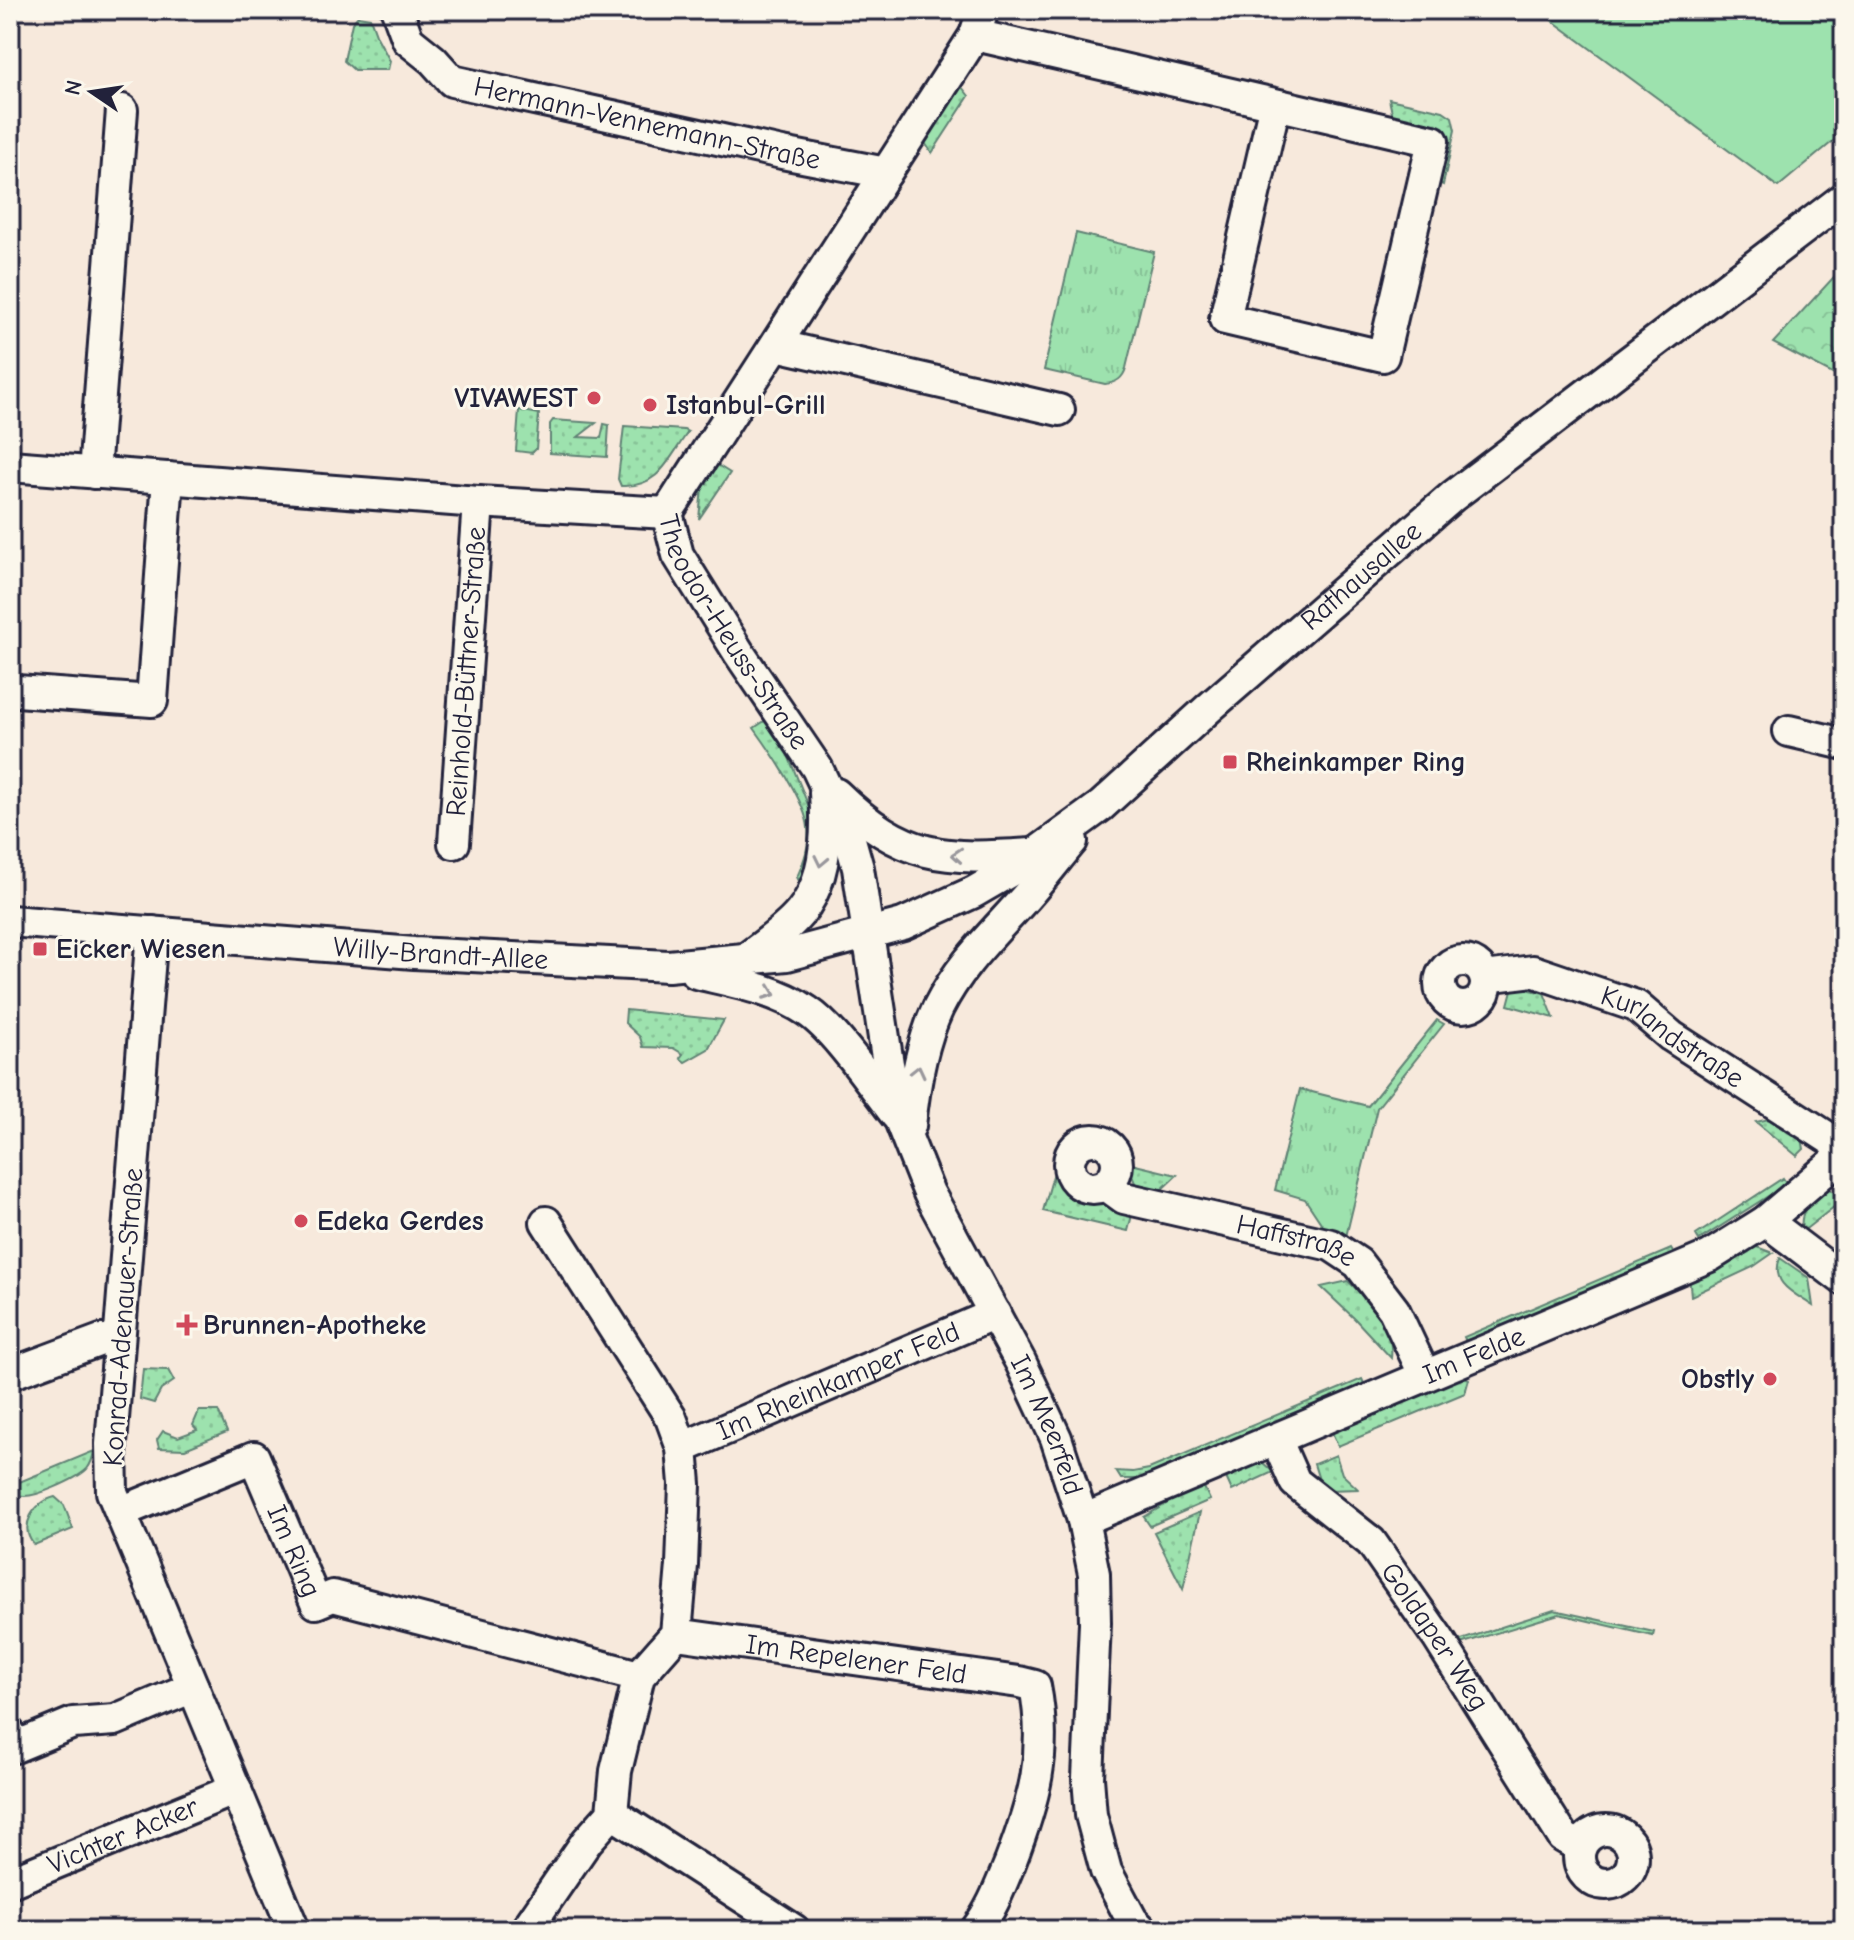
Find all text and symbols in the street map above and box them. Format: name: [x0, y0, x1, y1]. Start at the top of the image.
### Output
north arrow: [52, 52, 132, 132]
street label: Hermann-Vennemann-Straße: [471, 70, 823, 176]
text: N: [59, 78, 88, 98]
place label: VIVAWEST: [454, 382, 578, 414]
marker: VIVAWEST: [585, 389, 603, 407]
place label: Istanbul-Grill: [666, 389, 826, 421]
marker: Istanbul-Grill: [641, 396, 659, 414]
street label: Theodor-Heuss-Straße: [652, 511, 816, 756]
street label: Rathausallee: [1294, 515, 1428, 637]
street label: Reinhold-Büttner-Straße: [440, 526, 492, 817]
place label: Rheinkamper Ring: [1246, 746, 1466, 778]
marker: Rheinkamper Ring: [1221, 753, 1239, 771]
one-way arrow: [950, 847, 963, 864]
one-way arrow: [814, 854, 831, 868]
street label: Willy-Brandt-Allee: [332, 931, 549, 976]
place label: Eicker Wiesen: [56, 933, 226, 965]
marker: Eicker Wiesen: [31, 940, 49, 958]
street label: Kurlandstraße: [1597, 979, 1750, 1095]
one-way arrow: [762, 984, 776, 1000]
one-way arrow: [909, 1065, 926, 1078]
street label: Konrad-Adenauer-Straße: [97, 1167, 149, 1467]
place label: Edeka Gerdes: [317, 1205, 484, 1237]
street label: Haffstraße: [1233, 1208, 1363, 1274]
marker: Edeka Gerdes: [292, 1212, 310, 1230]
place label: Brunnen-Apotheke: [203, 1309, 426, 1341]
street label: Im Rheinkamper Feld: [712, 1315, 964, 1447]
marker: Brunnen-Apotheke: [178, 1316, 196, 1334]
street label: Im Felde: [1418, 1320, 1529, 1391]
street label: Im Meerfeld: [1004, 1349, 1090, 1499]
place label: Obstly: [1681, 1363, 1754, 1395]
marker: Obstly: [1761, 1370, 1779, 1388]
street label: Im Ring: [260, 1500, 328, 1602]
street label: Goldaper Weg: [1374, 1556, 1495, 1716]
street label: Im Repelener Feld: [744, 1628, 969, 1690]
street label: Vichter Acker: [43, 1790, 203, 1881]

